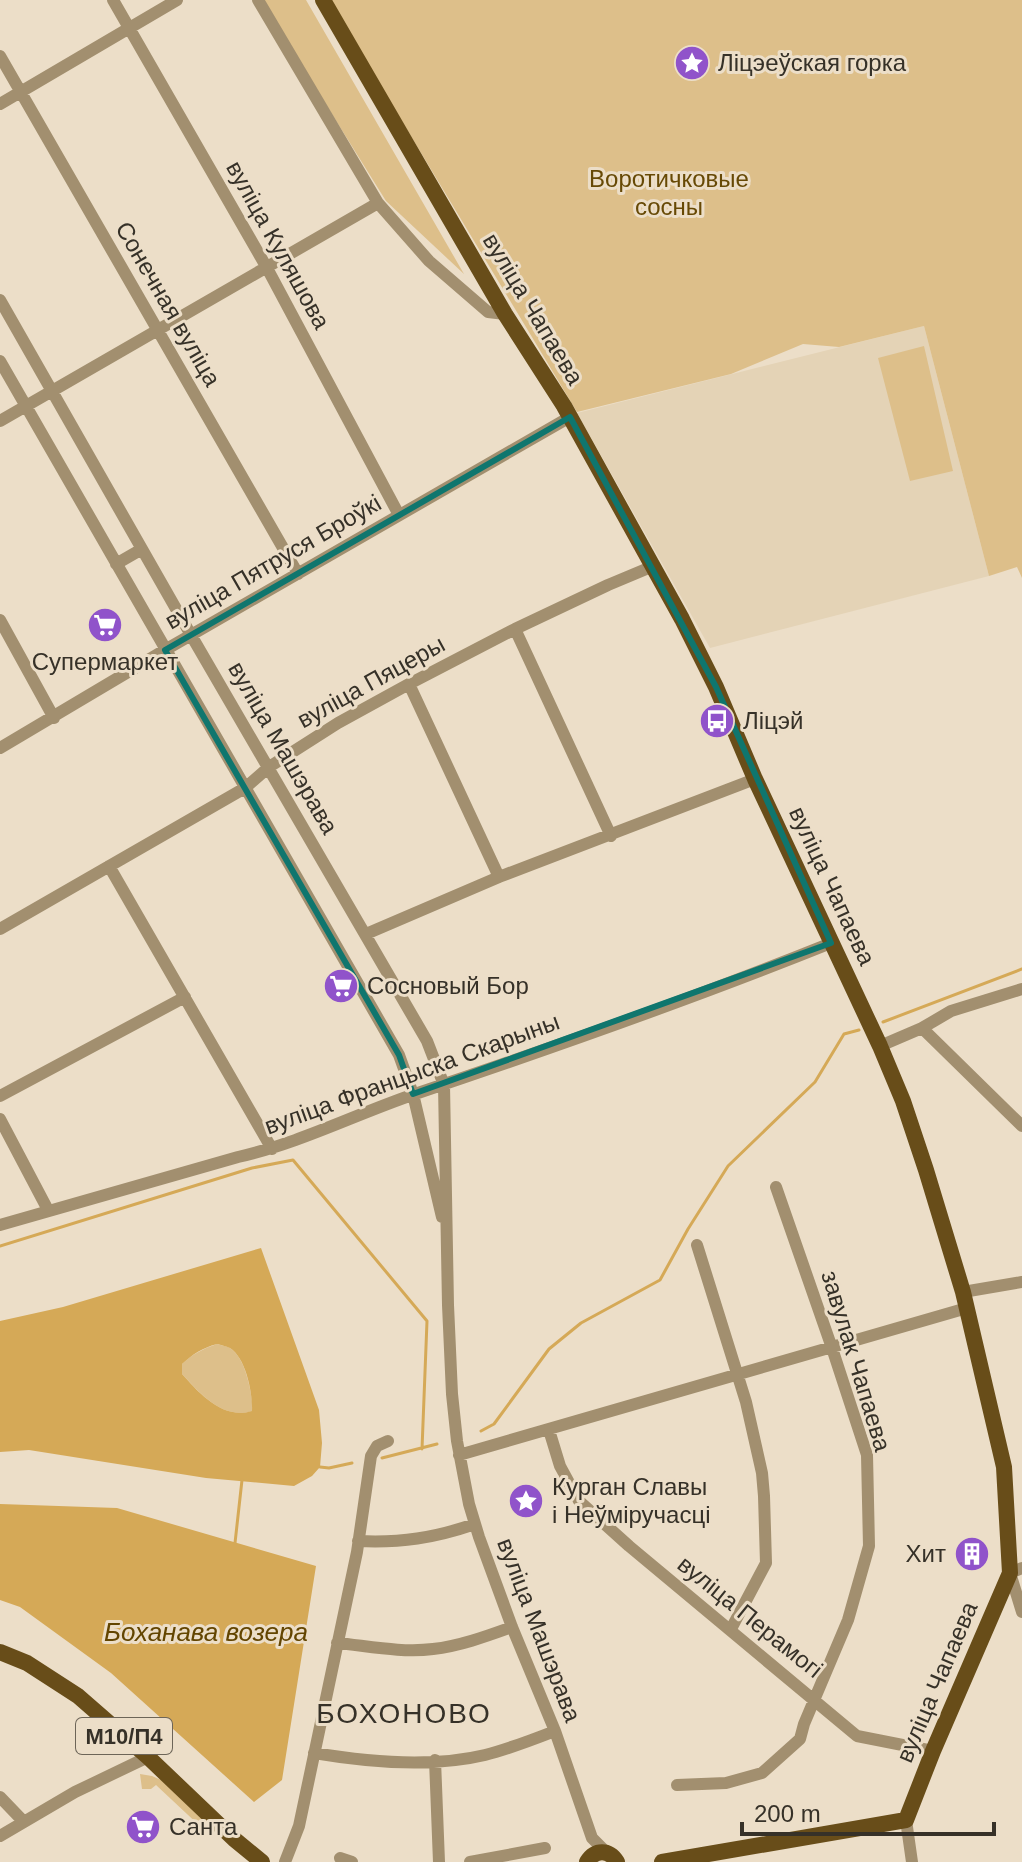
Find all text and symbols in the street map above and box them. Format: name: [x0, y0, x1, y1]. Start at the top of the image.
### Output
place icon: Ліцэеўская горка: [673, 44, 711, 82]
place label: Ліцэеўская горка: [718, 49, 907, 76]
street label: вуліца Куляшова: [221, 156, 336, 334]
park label: Воротичковые сосны: [589, 165, 749, 220]
street label: Сонечная вуліца: [110, 217, 227, 391]
street label: вуліца Чапаева: [478, 228, 590, 390]
street label: вуліца Пятруся Броўкі: [160, 489, 385, 634]
supermarket icon: Супермаркет: [86, 606, 124, 644]
street label: вуліца Пяцеры: [292, 630, 449, 733]
place label: Супермаркет: [32, 648, 178, 675]
street label: вуліца Машэрава: [223, 657, 344, 839]
bus stop icon: Ліцэй: [698, 702, 736, 740]
place label: Ліцэй: [743, 707, 803, 734]
street label: вуліца Чапаева: [784, 802, 881, 970]
supermarket icon: Сосновый Бор: [322, 967, 360, 1005]
place label: Сосновый Бор: [367, 972, 529, 999]
street label: вуліца Францыска Скарыны: [261, 1008, 563, 1140]
street label: завулак Чапаева: [816, 1267, 897, 1455]
place label: Курган Славы і Неўміручасці: [552, 1473, 711, 1528]
place icon: Курган Славы і Неўміручасці: [507, 1482, 545, 1520]
street label: вуліца Машэрава: [492, 1534, 587, 1726]
building icon: Хит: [953, 1535, 991, 1573]
place label: Хит: [906, 1540, 946, 1567]
street label: вуліца Перамогі: [673, 1550, 828, 1683]
street label: вуліца Чапаева: [891, 1597, 983, 1766]
water label: Боханава возера: [104, 1617, 308, 1647]
district label: БОХОНОВО: [316, 1698, 492, 1729]
road number: М10/П4: [76, 1718, 172, 1754]
scale bar: [742, 1786, 994, 1836]
text: 200 m: [754, 1800, 821, 1827]
supermarket icon: Санта: [124, 1808, 162, 1846]
place label: Санта: [169, 1813, 238, 1840]

